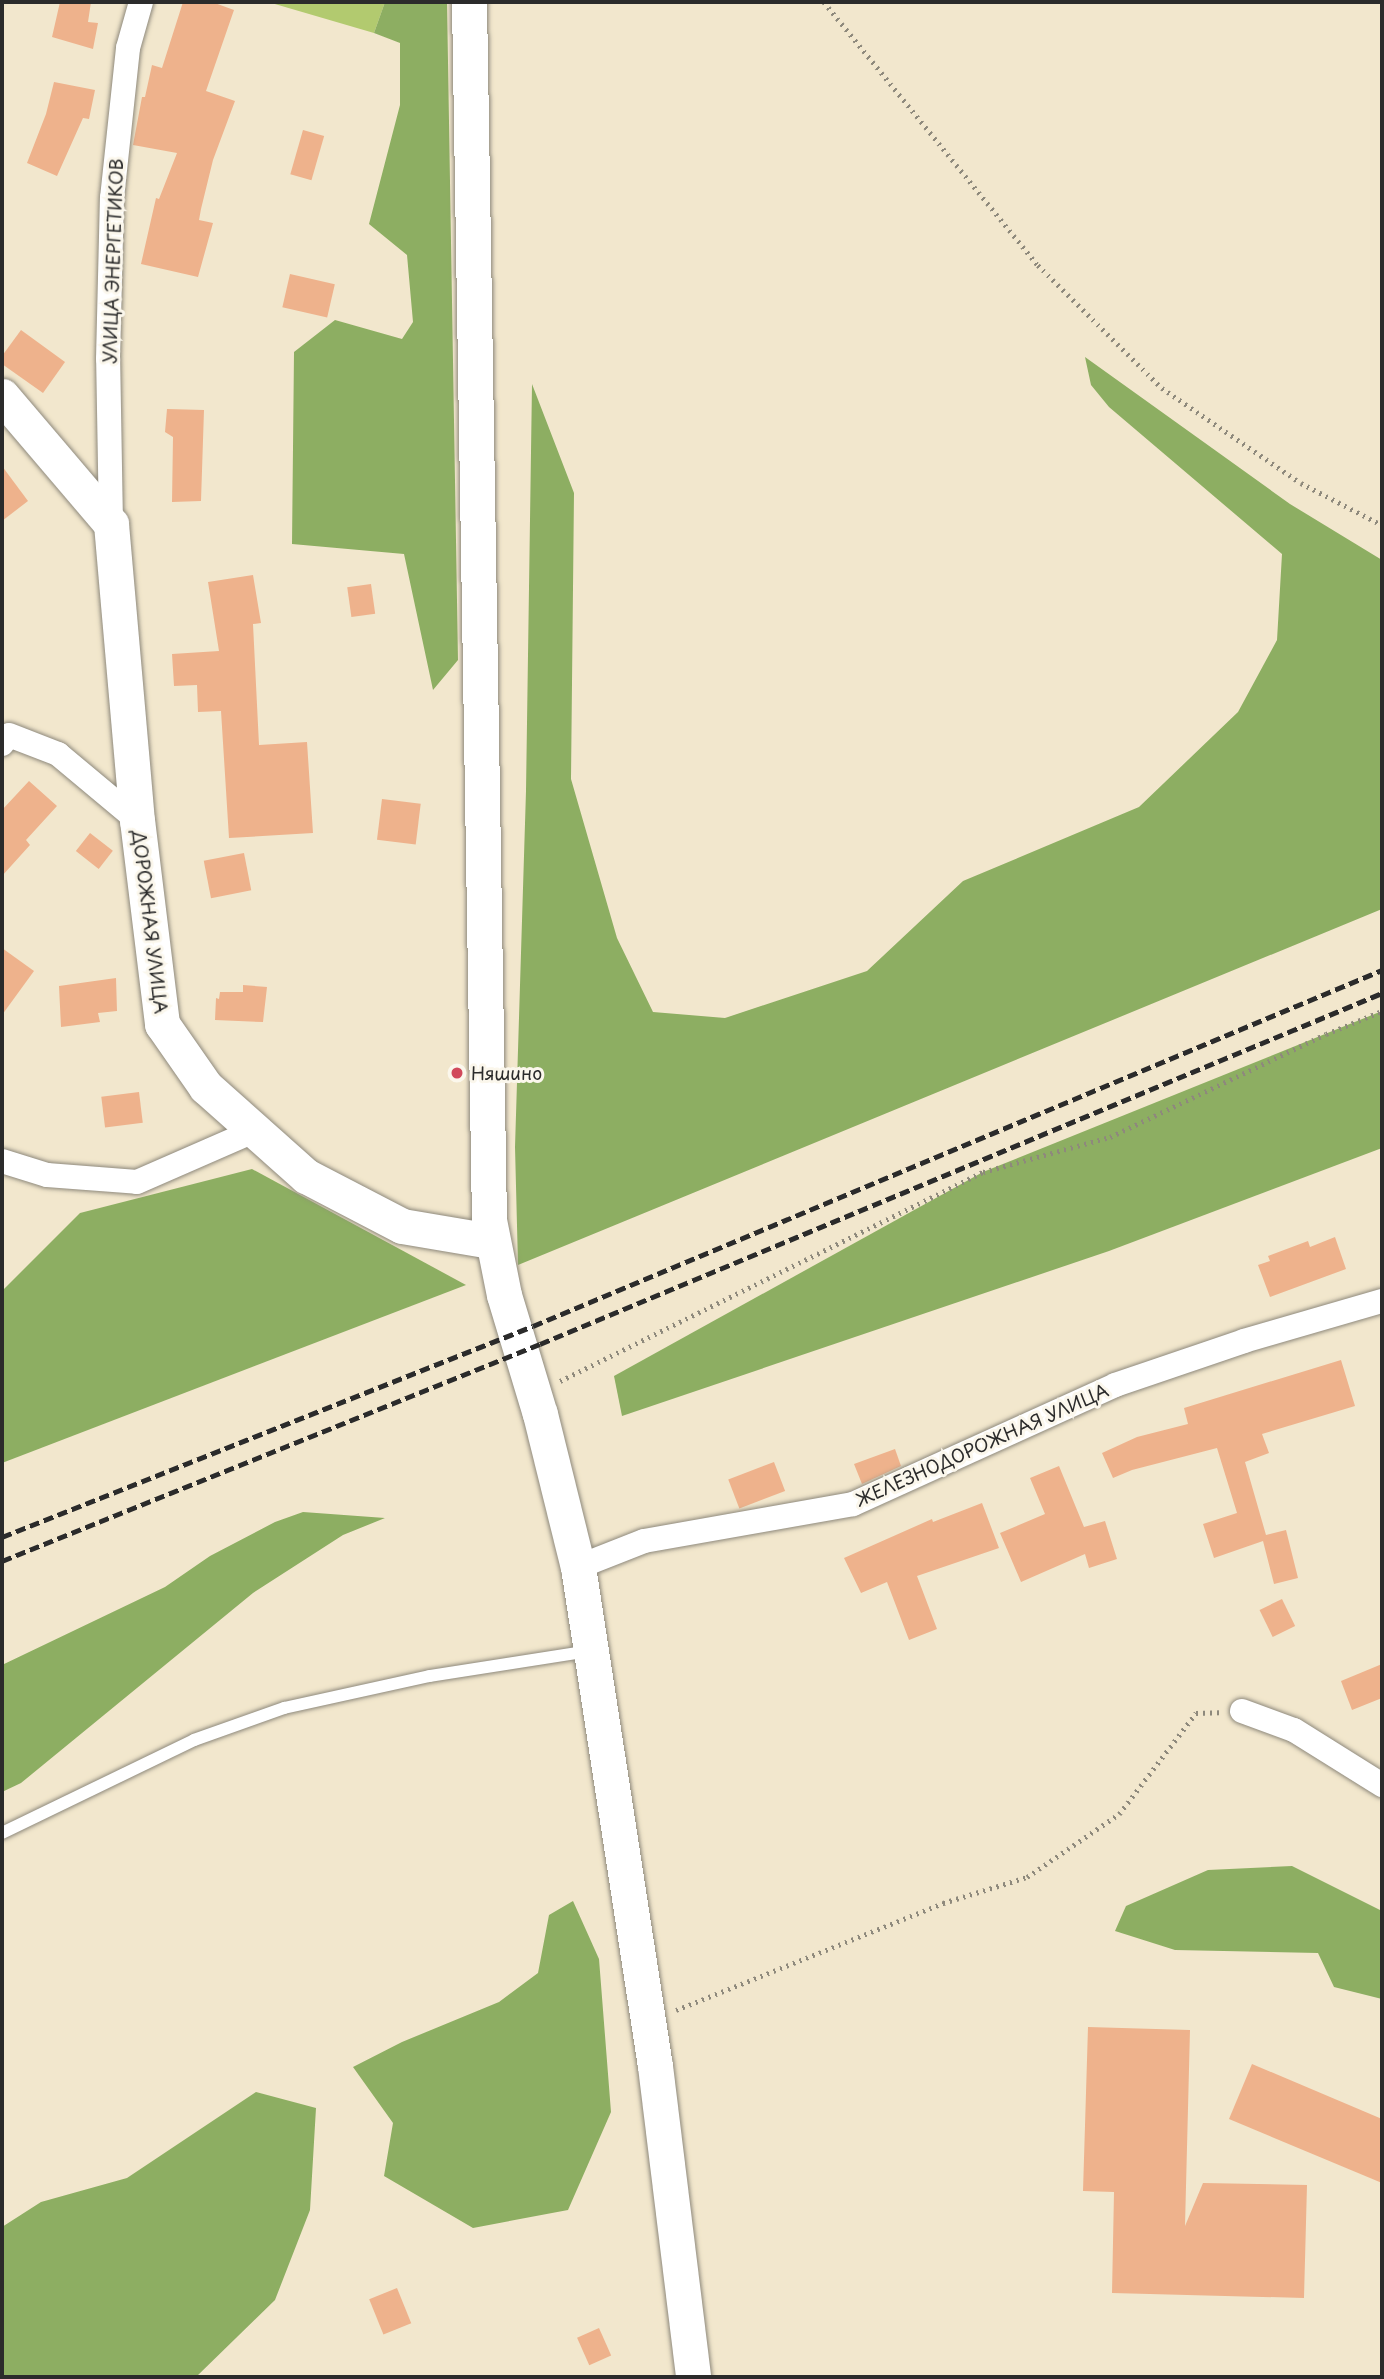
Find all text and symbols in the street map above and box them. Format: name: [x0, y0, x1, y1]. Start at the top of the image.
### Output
street label: УЛИЦА ЭНЕРГЕТИКОВ: [99, 157, 127, 365]
street label: ДОРОЖНАЯ УЛИЦА: [128, 829, 172, 1015]
place label: Няшино: [471, 1062, 542, 1084]
marker: Няшино: [449, 1065, 465, 1081]
street label: ЖЕЛЕЗНОДОРОЖНАЯ УЛИЦА: [852, 1379, 1112, 1511]

